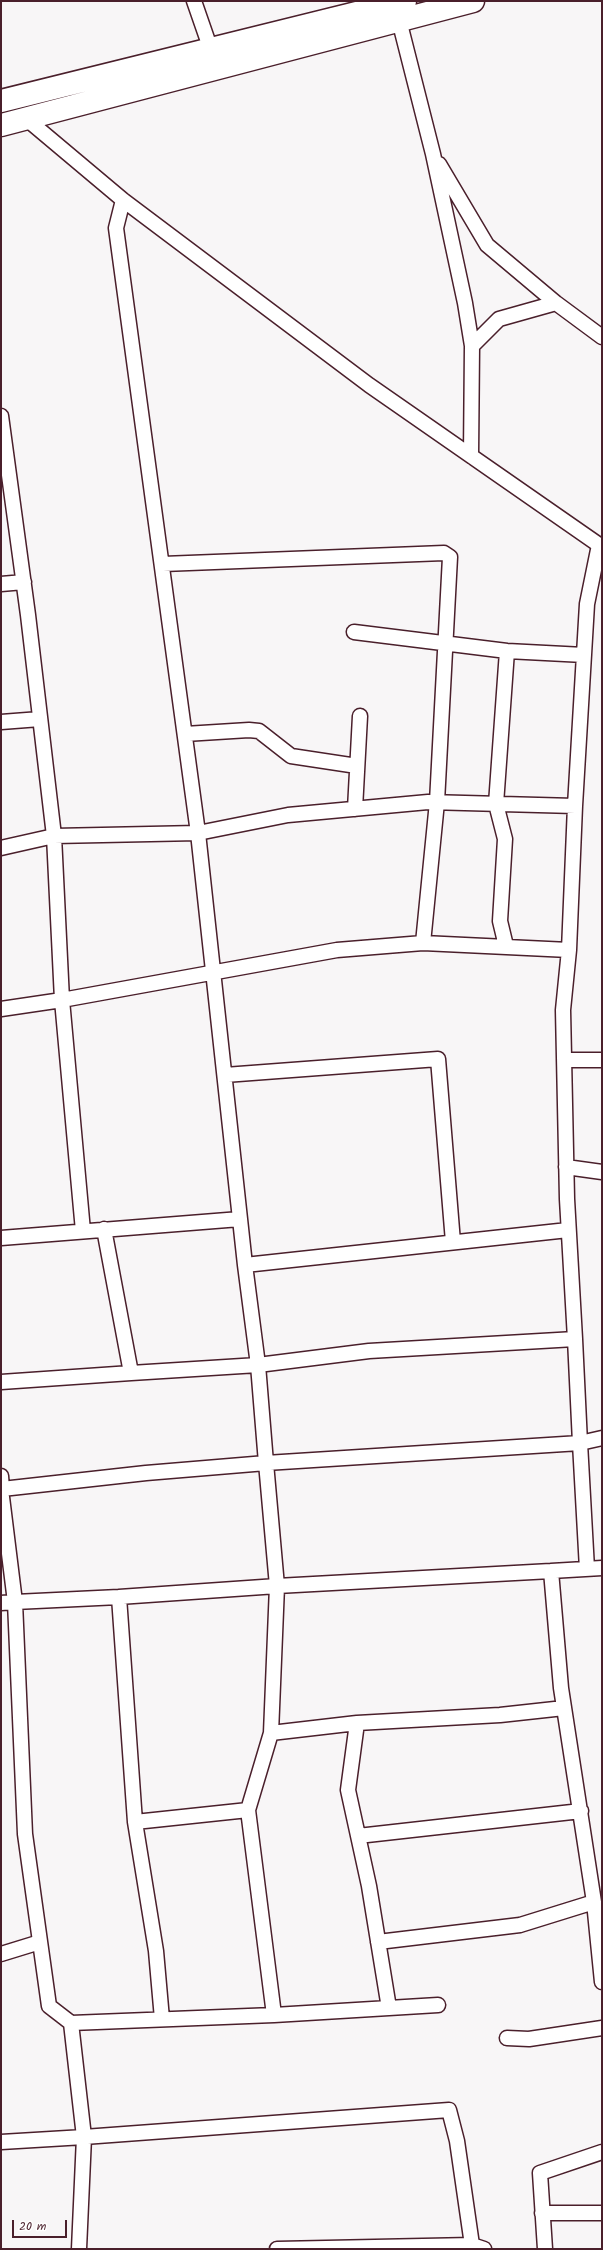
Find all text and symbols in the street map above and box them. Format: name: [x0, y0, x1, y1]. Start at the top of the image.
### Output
scale bar: [14, 2212, 69, 2238]
text: 20 m: [19, 2217, 46, 2236]

